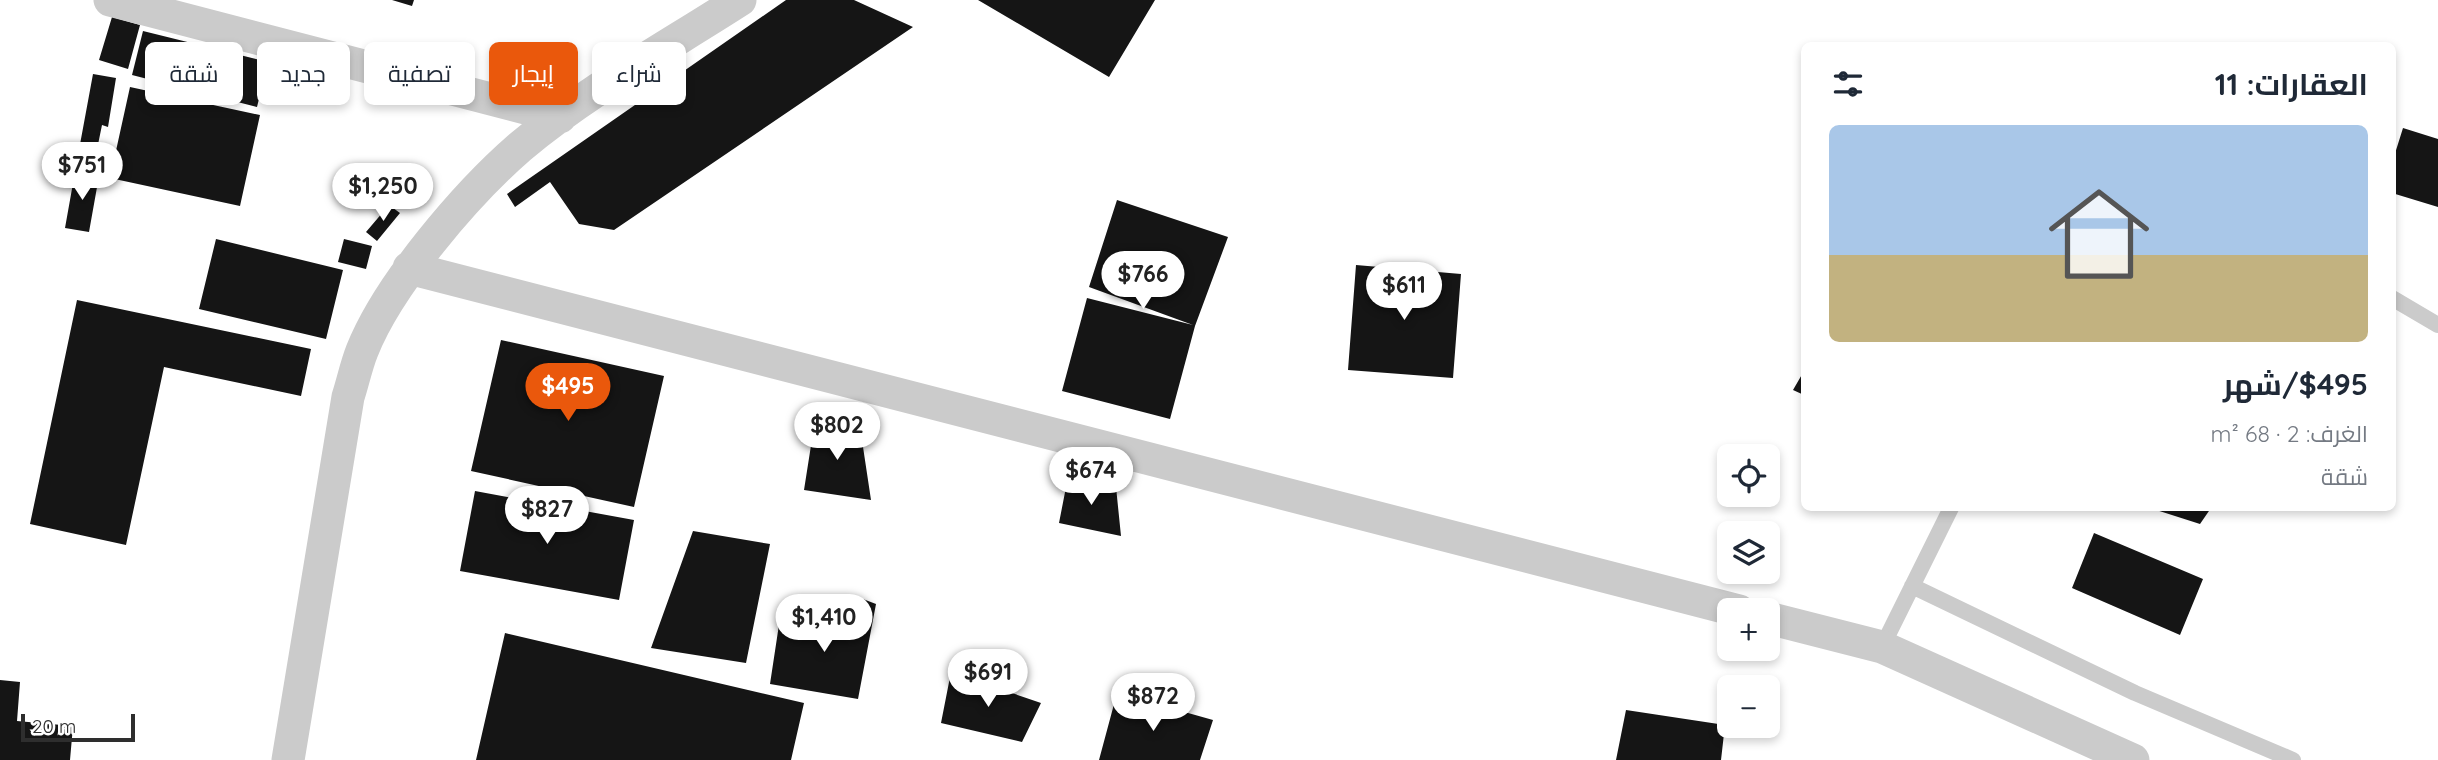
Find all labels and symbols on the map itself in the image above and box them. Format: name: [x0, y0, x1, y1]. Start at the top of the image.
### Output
pin: $751: [41, 142, 123, 202]
pin: $1,250: [326, 164, 440, 223]
pin: $766: [1102, 252, 1184, 311]
pin: $611: [1363, 262, 1445, 322]
pin: $495: [527, 364, 609, 423]
pin: $802: [796, 402, 878, 462]
pin: $674: [1050, 448, 1132, 507]
pin: $827: [506, 486, 588, 546]
pin: $1,410: [767, 594, 881, 654]
pin: $691: [947, 650, 1029, 709]
pin: $872: [1112, 674, 1194, 733]
scale bar: [21, 711, 135, 743]

